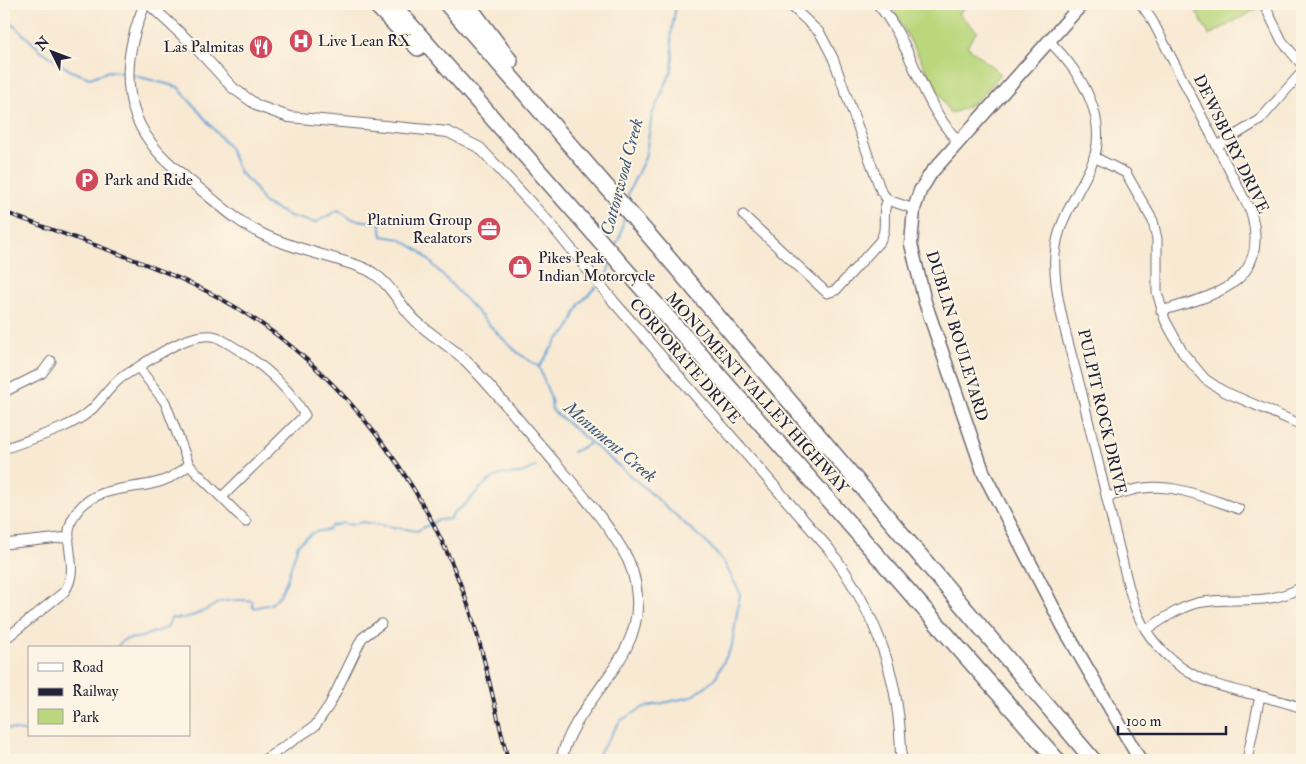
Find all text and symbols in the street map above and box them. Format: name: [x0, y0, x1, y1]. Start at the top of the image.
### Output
north arrow: [28, 28, 78, 78]
hospital icon: Live Lean RX: [288, 28, 314, 54]
place label: Live Lean RX: [318, 31, 412, 51]
text: N: [32, 33, 54, 55]
restaurant icon: Las Palmitas: [248, 34, 274, 60]
place label: Las Palmitas: [164, 37, 244, 57]
street label: DEWSBURY DRIVE: [1189, 71, 1273, 217]
water label: Cottonwood Creek: [595, 116, 649, 238]
parking icon: Park and Ride: [74, 167, 100, 193]
place label: Park and Ride: [104, 170, 193, 190]
place label: Platnium Group Realators: [367, 210, 472, 248]
office icon: Platnium Group Realators: [476, 216, 502, 242]
place label: Pikes Peak Indian Motorcycle: [538, 248, 655, 286]
street label: DUBLIN BOULEVARD: [922, 248, 992, 424]
shop icon: Pikes Peak Indian Motorcycle: [507, 254, 533, 280]
street label: MONUMENT VALLEY HIGHWAY: [661, 288, 854, 499]
street label: CORPORATE DRIVE: [625, 294, 745, 428]
street label: PULPIT ROCK DRIVE: [1073, 327, 1131, 497]
water label: Monument Creek: [558, 396, 661, 488]
legend: [28, 646, 190, 736]
text: Road: [72, 658, 104, 677]
text: Railway: [72, 682, 119, 701]
scale bar: [1118, 704, 1226, 736]
text: Park: [72, 708, 99, 727]
text: 100 m: [1126, 712, 1162, 731]

